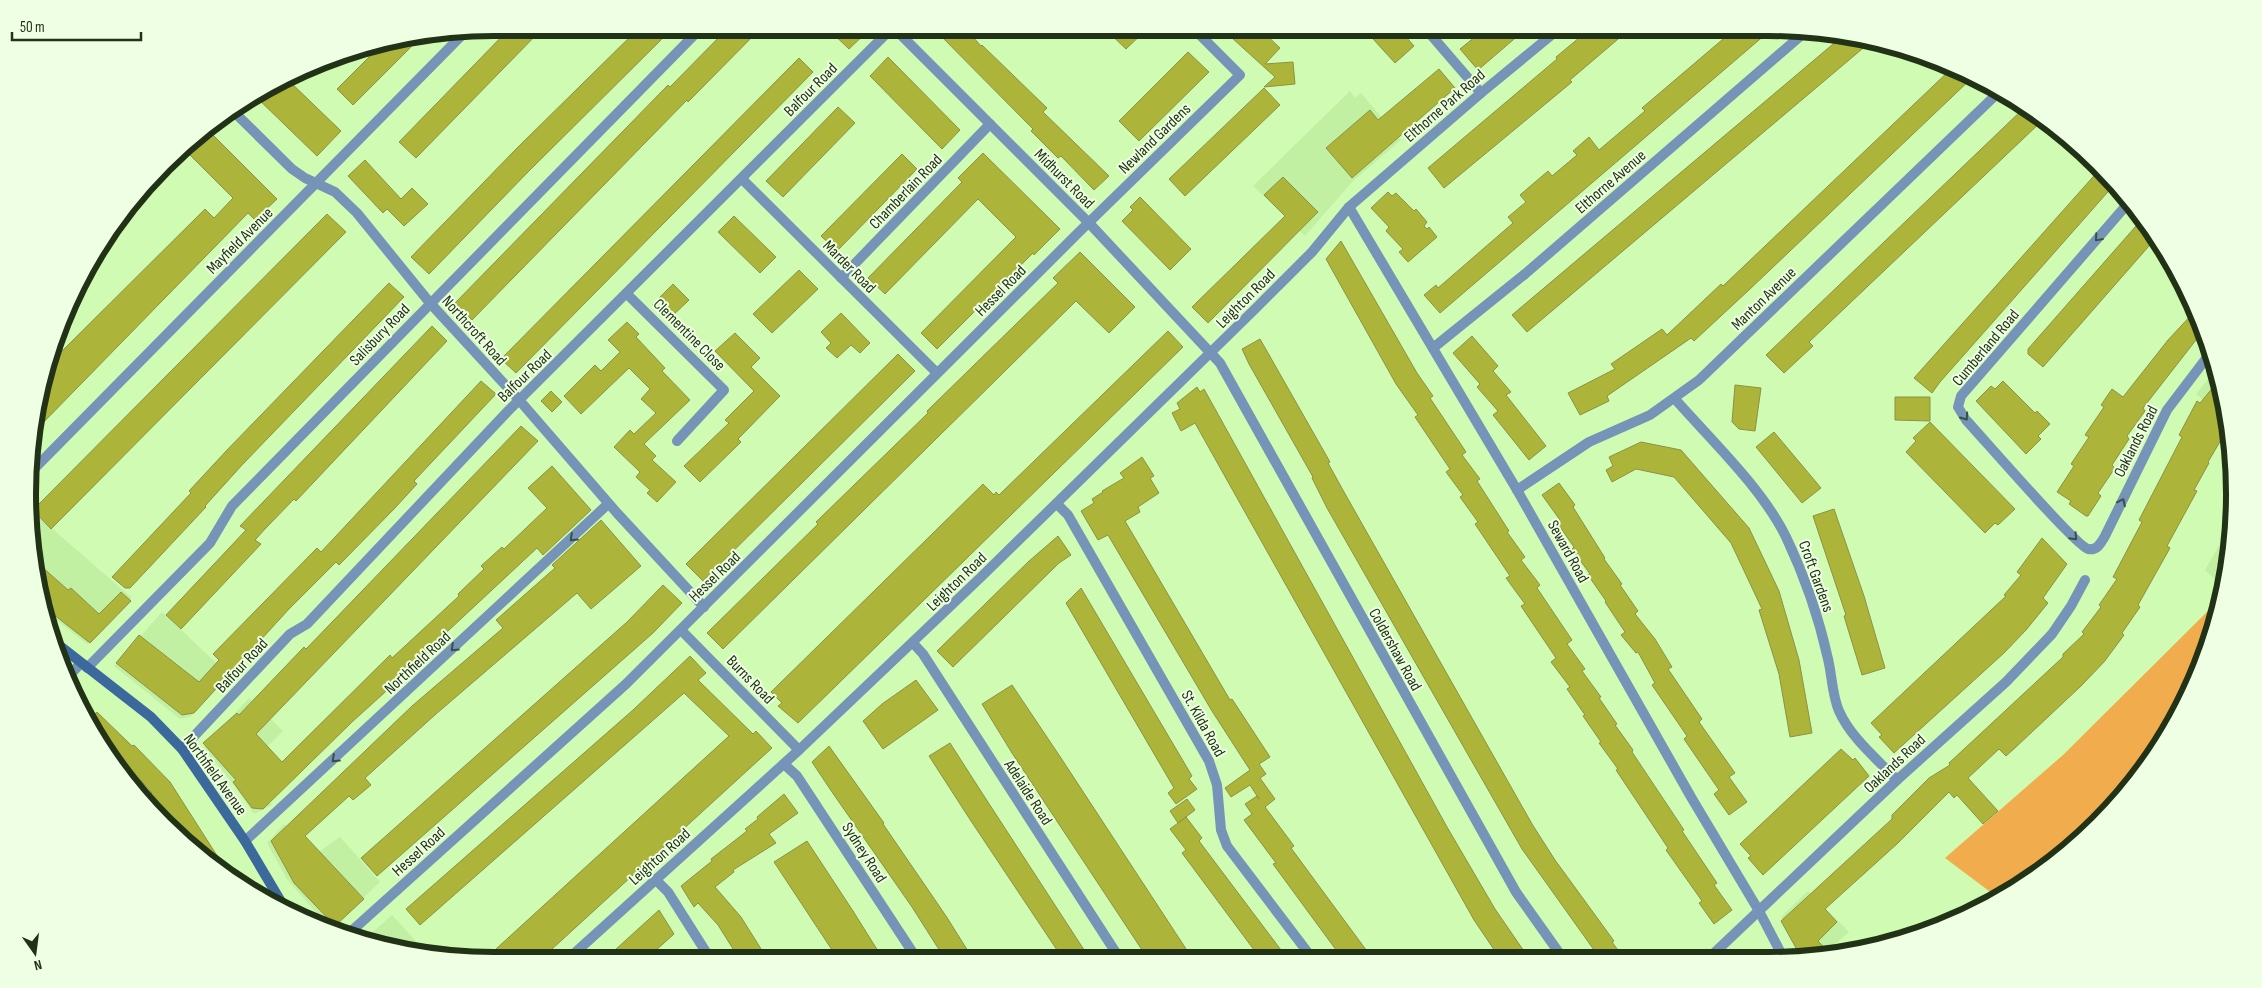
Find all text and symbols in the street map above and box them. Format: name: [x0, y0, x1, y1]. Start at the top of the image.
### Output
scale bar: [12, 10, 141, 42]
text: 50 m: [20, 18, 45, 37]
street label: Balfour Road: [780, 59, 842, 121]
street label: Elthorne Park Road: [1401, 66, 1489, 146]
street label: Newland Gardens: [1115, 100, 1195, 178]
street label: Midhurst Road: [1030, 145, 1098, 213]
street label: Elthorne Avenue: [1572, 146, 1650, 218]
street label: Chamberlain Road: [866, 151, 947, 233]
street label: Mayfield Avenue: [203, 204, 277, 278]
one-way arrow: [2095, 232, 2104, 241]
street label: Marder Road: [819, 237, 879, 297]
street label: Hessel Road: [972, 262, 1031, 321]
street label: Manton Avenue: [1728, 264, 1800, 335]
street label: Leighton Road: [1212, 265, 1280, 333]
street label: Northcroft Road: [438, 292, 510, 370]
street label: Clementine Close: [649, 295, 729, 375]
street label: Salisbury Road: [346, 300, 414, 370]
street label: Cumberland Road: [1949, 306, 2024, 390]
street label: Balfour Road: [494, 346, 556, 406]
street label: Oaklands Road: [2110, 403, 2162, 481]
one-way arrow: [1959, 411, 1968, 421]
one-way arrow: [2115, 498, 2125, 507]
street label: Seward Road: [1543, 517, 1593, 586]
one-way arrow: [569, 532, 578, 541]
one-way arrow: [2068, 532, 2077, 541]
street label: Croft Gardens: [1794, 538, 1837, 615]
street label: Hessel Road: [685, 548, 745, 606]
street label: Leighton Road: [923, 549, 991, 615]
street label: Coldershaw Road: [1364, 605, 1425, 694]
street label: Northfield Road: [381, 628, 455, 699]
street label: Balfour Road: [212, 635, 272, 697]
one-way arrow: [450, 642, 459, 651]
street label: Burns Road: [722, 652, 778, 708]
street label: St. Kilda Road: [1177, 687, 1229, 760]
street label: Northfield Avenue: [179, 730, 251, 819]
street label: Oaklands Road: [1860, 731, 1930, 798]
one-way arrow: [331, 753, 340, 762]
street label: Adelaide Road: [999, 756, 1056, 829]
street label: Sydney Road: [837, 819, 890, 887]
street label: Hessel Road: [389, 823, 449, 881]
street label: Leighton Road: [625, 825, 695, 890]
north arrow: [10, 928, 60, 978]
text: N: [32, 956, 44, 974]

